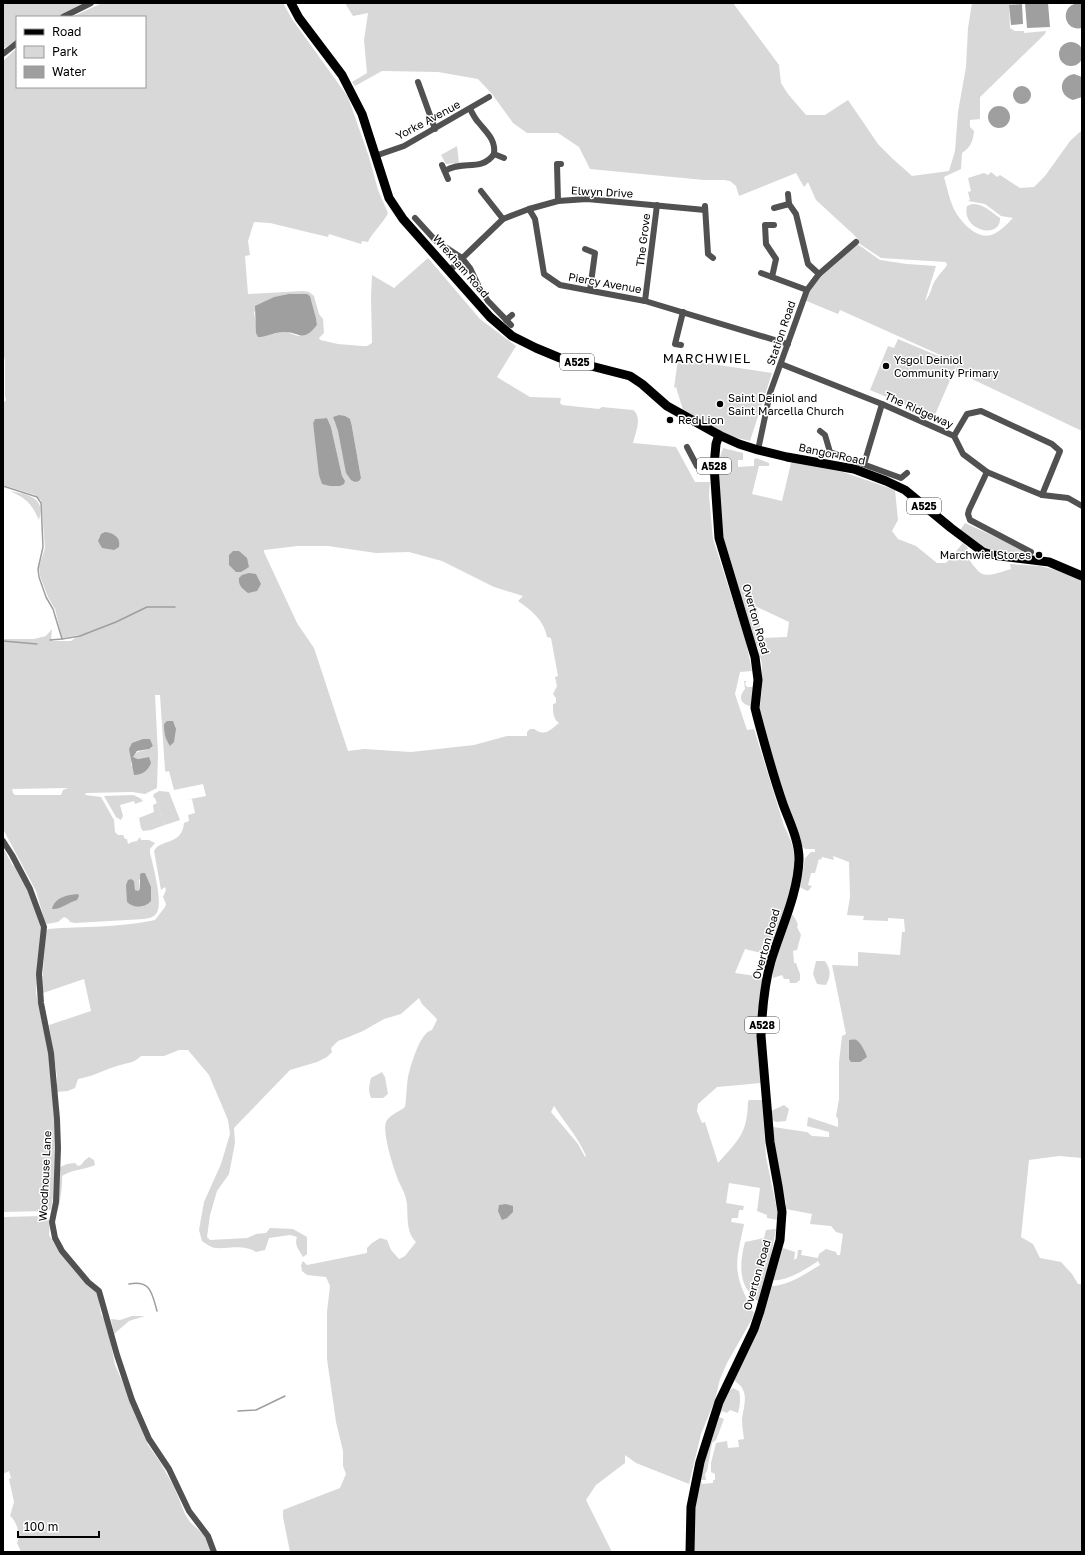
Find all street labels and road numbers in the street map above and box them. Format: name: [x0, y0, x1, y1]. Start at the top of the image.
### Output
street label: Yorke Avenue: [393, 97, 462, 142]
street label: Elwyn Drive: [571, 183, 633, 200]
street label: The Grove: [633, 213, 652, 267]
street label: Wrexham Road: [431, 232, 492, 300]
street label: Piercy Avenue: [567, 270, 643, 295]
street label: Station Road: [763, 299, 798, 367]
road number: A525: [560, 354, 594, 370]
street label: The Ridgeway: [883, 389, 956, 430]
street label: Bangor Road: [798, 440, 867, 467]
road number: A528: [697, 458, 731, 474]
road number: A525: [907, 498, 941, 514]
street label: Overton Road: [740, 582, 773, 655]
street label: Overton Road: [749, 907, 782, 980]
road number: A528: [745, 1017, 779, 1033]
street label: Woodhouse Lane: [36, 1130, 53, 1222]
street label: Overton Road: [740, 1238, 773, 1311]

